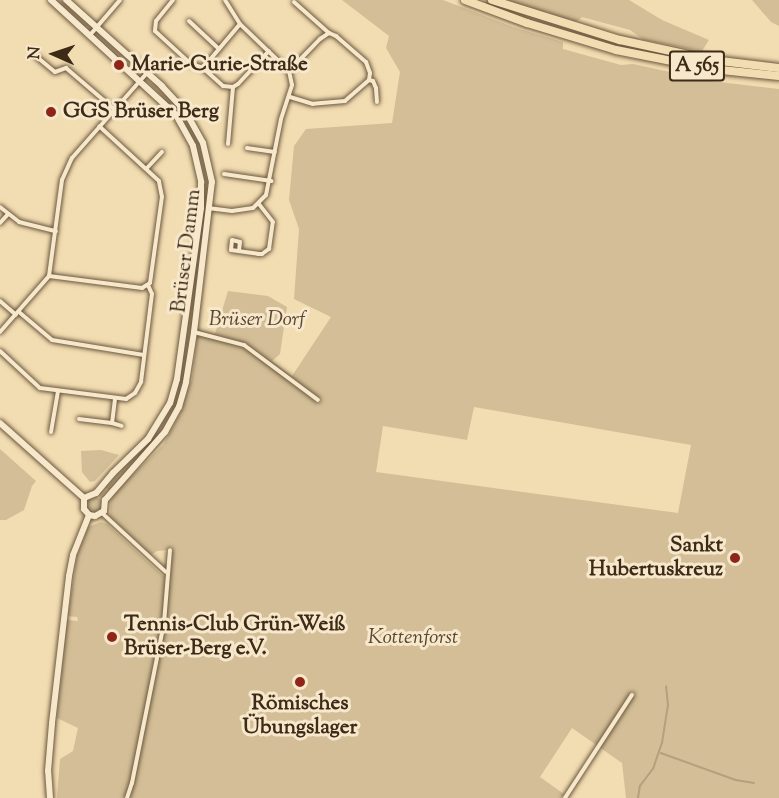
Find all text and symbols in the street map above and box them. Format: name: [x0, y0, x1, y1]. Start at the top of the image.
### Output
north arrow: [24, 24, 84, 84]
text: N: [24, 46, 47, 60]
road number: A 565: [668, 49, 726, 83]
place label: Marie-Curie-Straße: [131, 52, 308, 78]
marker: Marie-Curie-Straße: [112, 58, 126, 72]
place label: GGS Brüser Berg: [63, 99, 219, 125]
marker: GGS Brüser Berg: [44, 105, 58, 119]
street label: Brüser Damm: [167, 188, 207, 314]
park label: Brüser Dorf: [209, 307, 305, 333]
place label: Sankt Hubertuskreuz: [589, 533, 723, 583]
marker: Sankt Hubertuskreuz: [728, 551, 742, 565]
place label: Tennis-Club Grün-Weiß Brüser-Berg e.V.: [124, 612, 345, 662]
park label: Kottenforst: [368, 625, 458, 651]
marker: Tennis-Club Grün-Weiß Brüser-Berg e.V.: [105, 630, 119, 644]
marker: Römisches Übungslager: [293, 675, 307, 689]
place label: Römisches Übungslager: [243, 691, 357, 741]

